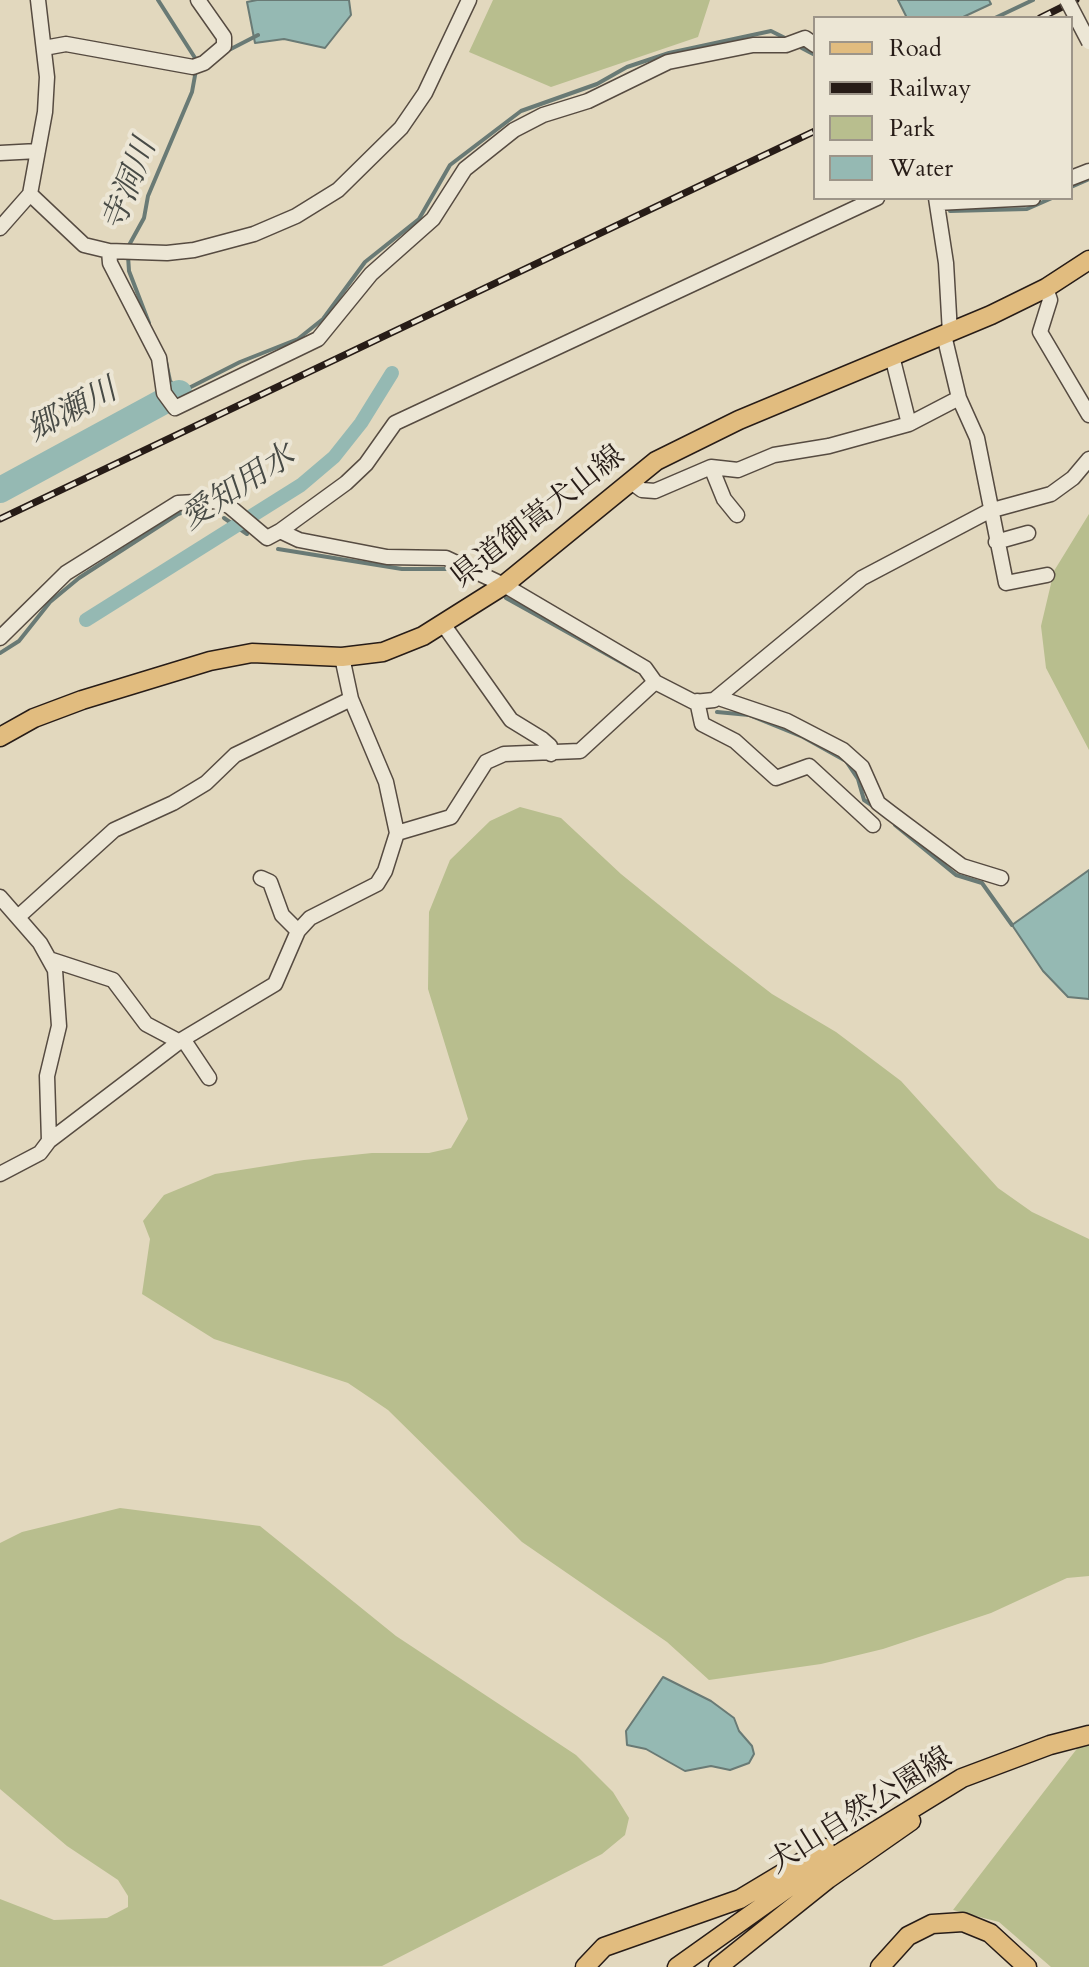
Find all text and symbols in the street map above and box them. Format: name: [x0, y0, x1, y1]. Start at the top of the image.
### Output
legend: [813, 16, 1073, 200]
text: Road: [889, 32, 942, 65]
text: Railway: [889, 72, 971, 105]
text: Park: [889, 112, 935, 145]
water label: 寺洞川: [96, 134, 166, 238]
text: Water: [889, 152, 953, 185]
water label: 郷瀬川: [22, 373, 124, 451]
water label: 愛知用水: [175, 438, 303, 540]
street label: 県道御嵩犬山線: [445, 439, 633, 597]
street label: 犬山自然公園線: [762, 1741, 960, 1883]

